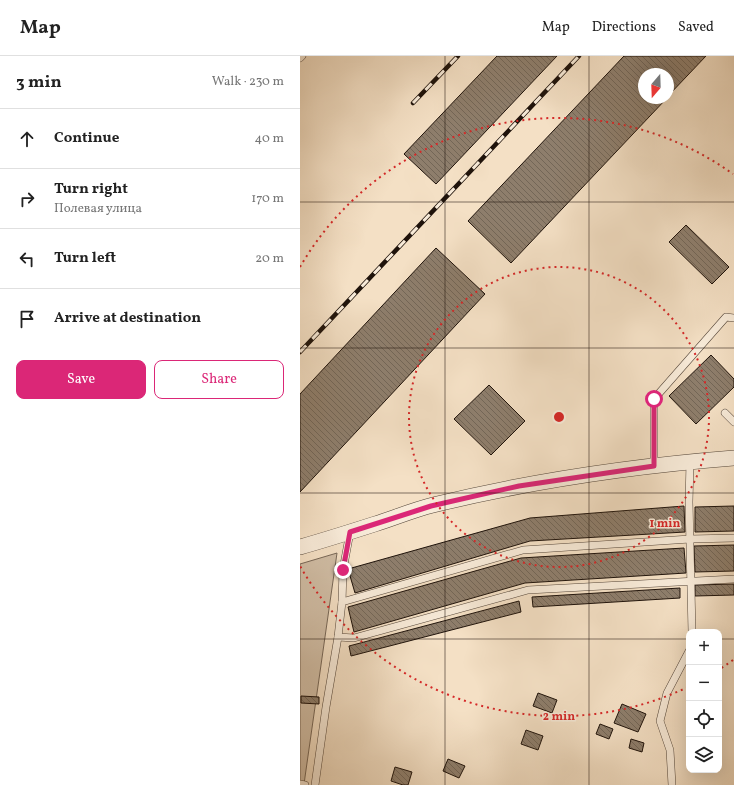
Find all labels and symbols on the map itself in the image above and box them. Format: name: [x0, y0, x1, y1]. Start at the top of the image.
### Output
north arrow: [638, 68, 674, 104]
route start: [645, 390, 663, 408]
centre of rings: [552, 410, 566, 424]
text: 1 min: [650, 516, 681, 532]
route end: [334, 561, 352, 579]
text: 2 min: [543, 709, 575, 725]

